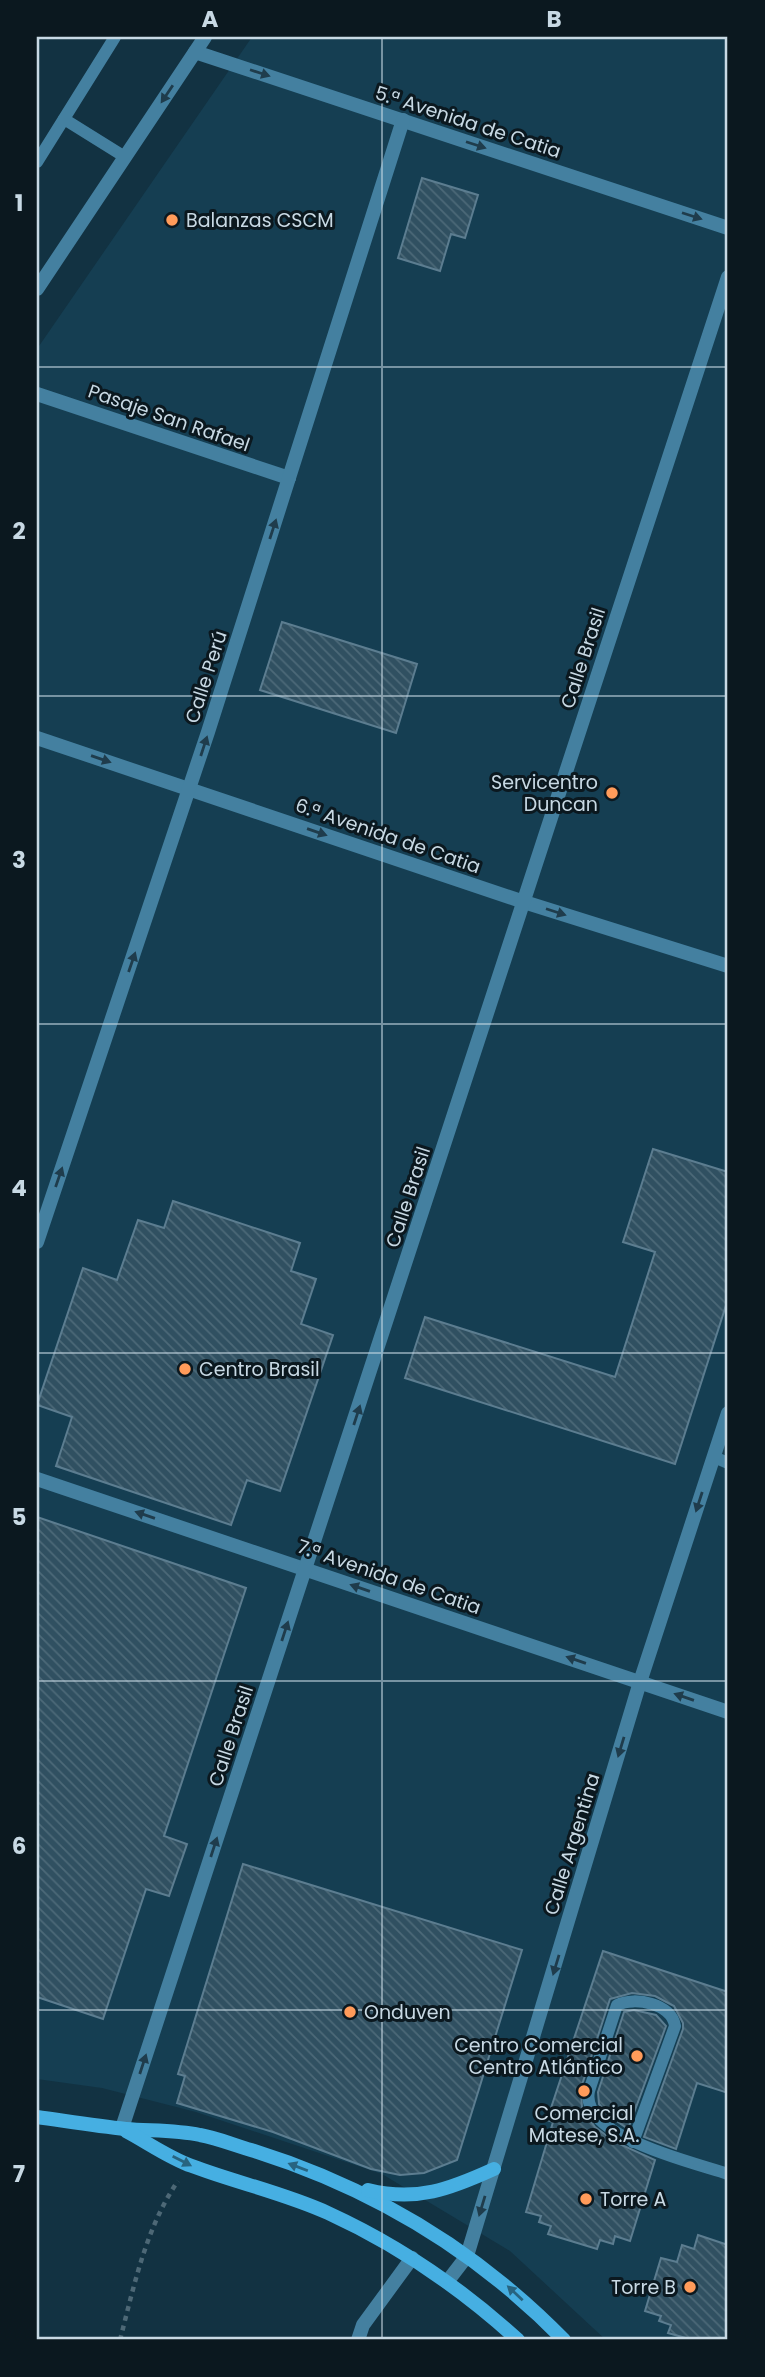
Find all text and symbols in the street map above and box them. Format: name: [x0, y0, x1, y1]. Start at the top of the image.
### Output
text: A: [202, 3, 219, 35]
text: B: [546, 3, 562, 35]
one-way arrow: [249, 69, 270, 79]
street label: 5.ª Avenida de Catia: [372, 79, 564, 165]
one-way arrow: [161, 84, 174, 103]
one-way arrow: [466, 140, 487, 150]
text: 1: [15, 187, 23, 219]
place label: Balanzas CSCM: [186, 207, 334, 234]
one-way arrow: [682, 211, 703, 222]
marker: Balanzas CSCM: [164, 212, 180, 228]
street label: Pasaje San Rafael: [85, 378, 253, 458]
text: 2: [12, 515, 26, 547]
one-way arrow: [268, 518, 279, 539]
street label: Calle Brasil: [554, 604, 612, 712]
street label: Calle Perú: [178, 627, 234, 727]
one-way arrow: [199, 735, 210, 756]
one-way arrow: [91, 755, 112, 765]
place label: Servicentro Duncan: [491, 769, 598, 818]
marker: Servicentro Duncan: [604, 785, 620, 801]
street label: 6.ª Avenida de Catia: [292, 792, 484, 880]
one-way arrow: [307, 827, 328, 838]
text: 3: [12, 844, 26, 876]
one-way arrow: [546, 907, 567, 918]
one-way arrow: [127, 951, 138, 972]
street label: Calle Brasil: [379, 1143, 437, 1251]
one-way arrow: [54, 1166, 65, 1187]
text: 4: [11, 1172, 27, 1204]
place label: Centro Brasil: [199, 1356, 320, 1383]
marker: Centro Brasil: [177, 1361, 193, 1377]
one-way arrow: [352, 1405, 362, 1426]
one-way arrow: [694, 1491, 704, 1512]
text: 5: [12, 1501, 26, 1533]
one-way arrow: [134, 1509, 155, 1520]
street label: 7.ª Avenida de Catia: [294, 1533, 484, 1621]
one-way arrow: [350, 1582, 371, 1593]
one-way arrow: [281, 1621, 291, 1642]
one-way arrow: [565, 1654, 586, 1665]
street label: Calle Brasil: [202, 1682, 260, 1790]
one-way arrow: [674, 1691, 695, 1702]
one-way arrow: [615, 1737, 625, 1758]
street label: Calle Argentina: [538, 1770, 606, 1918]
text: 6: [12, 1830, 26, 1862]
one-way arrow: [210, 1837, 220, 1858]
one-way arrow: [550, 1955, 560, 1976]
place label: Onduven: [364, 1999, 451, 2026]
marker: Onduven: [342, 2004, 358, 2020]
place label: Centro Comercial Centro Atlántico: [454, 2032, 623, 2081]
marker: Centro Comercial Centro Atlántico: [629, 2048, 645, 2064]
one-way arrow: [138, 2053, 149, 2074]
marker: Comercial Matese, S.A.: [576, 2083, 592, 2099]
place label: Comercial Matese, S.A.: [529, 2100, 639, 2149]
one-way arrow: [172, 2155, 192, 2166]
text: 7: [13, 2158, 25, 2190]
one-way arrow: [288, 2161, 309, 2172]
place label: Torre A: [600, 2186, 666, 2213]
marker: Torre A: [578, 2191, 594, 2207]
one-way arrow: [476, 2196, 487, 2217]
place label: Torre B: [611, 2274, 676, 2301]
marker: Torre B: [682, 2279, 698, 2295]
one-way arrow: [507, 2286, 524, 2302]

